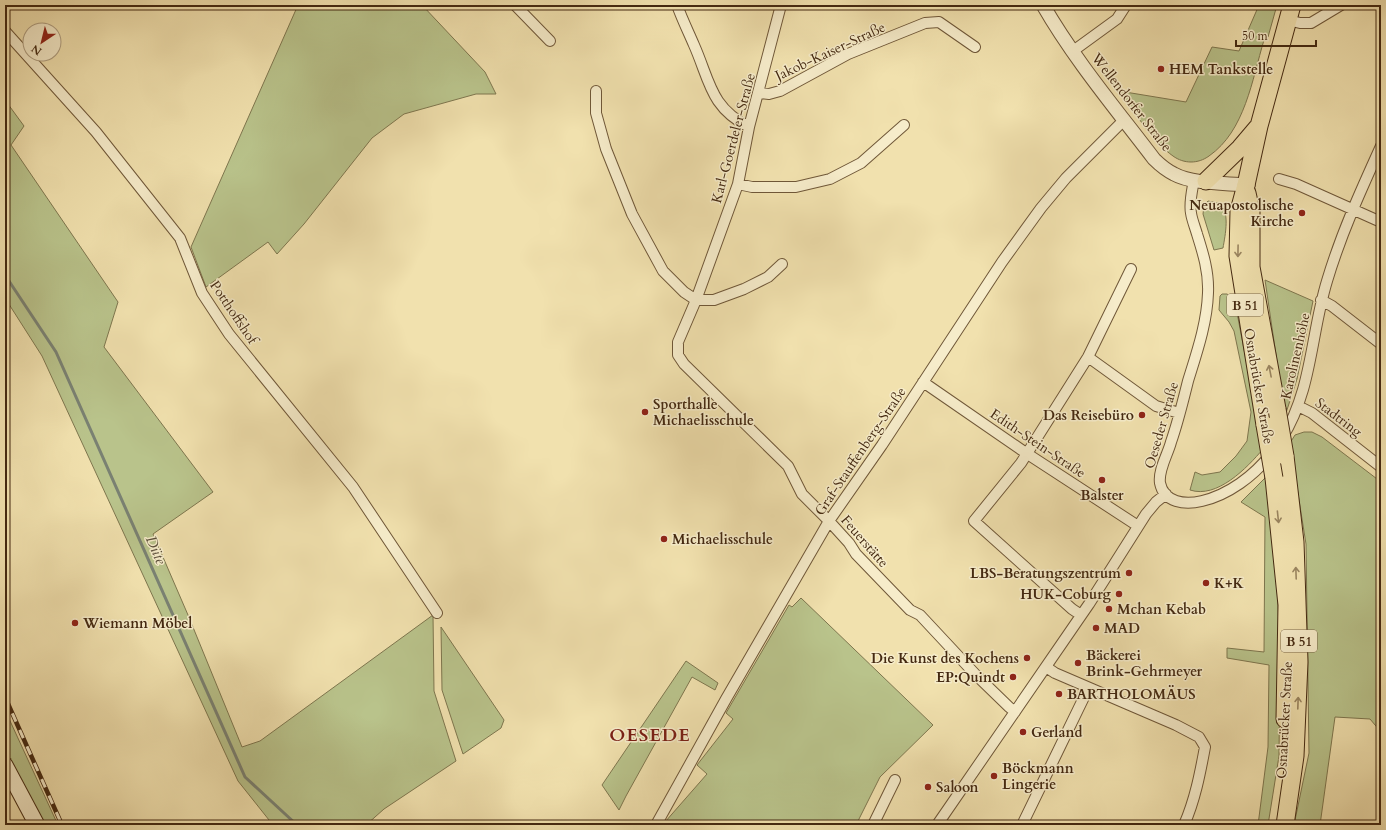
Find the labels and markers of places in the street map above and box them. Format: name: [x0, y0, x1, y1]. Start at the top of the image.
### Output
place label: HEM Tankstelle: [1169, 60, 1273, 79]
marker: HEM Tankstelle: [1156, 64, 1166, 74]
place label: Neuapostolische Kirche: [1189, 196, 1294, 231]
marker: Neuapostolische Kirche: [1297, 208, 1307, 218]
place label: Sporthalle Michaelisschule: [653, 395, 754, 430]
place label: Das Reisebüro: [1043, 406, 1134, 425]
marker: Sporthalle Michaelisschule: [640, 407, 650, 417]
marker: Das Reisebüro: [1137, 410, 1147, 420]
marker: Balster: [1097, 475, 1107, 485]
place label: Balster: [1080, 486, 1124, 505]
place label: Michaelisschule: [672, 530, 773, 549]
marker: Michaelisschule: [659, 534, 669, 544]
place label: LBS-Beratungszentrum: [970, 564, 1121, 583]
marker: LBS-Beratungszentrum: [1124, 568, 1134, 578]
place label: K+K: [1214, 574, 1245, 593]
marker: K+K: [1201, 578, 1211, 588]
place label: HUK-Coburg: [1020, 585, 1112, 604]
marker: HUK-Coburg: [1114, 589, 1124, 599]
place label: Mchan Kebab: [1117, 600, 1206, 619]
marker: Mchan Kebab: [1104, 604, 1114, 614]
place label: Wiemann Möbel: [82, 614, 192, 633]
marker: Wiemann Möbel: [70, 618, 80, 628]
place label: MAD: [1104, 619, 1140, 638]
marker: MAD: [1091, 623, 1101, 633]
place label: Bäckerei Brink-Gehrmeyer: [1086, 646, 1202, 681]
place label: Die Kunst des Kochens: [871, 649, 1019, 668]
marker: Die Kunst des Kochens: [1022, 653, 1032, 663]
marker: Bäckerei Brink-Gehrmeyer: [1073, 658, 1083, 668]
place label: EP:Quindt: [936, 668, 1005, 687]
marker: EP:Quindt: [1008, 672, 1018, 682]
place label: BARTHOLOMÄUS: [1067, 684, 1196, 704]
marker: BARTHOLOMÄUS: [1054, 689, 1064, 699]
place label: Gerland: [1031, 723, 1082, 742]
marker: Gerland: [1018, 727, 1028, 737]
place label: Böckmann Lingerie: [1002, 759, 1074, 794]
marker: Böckmann Lingerie: [989, 771, 999, 781]
place label: Saloon: [936, 778, 979, 797]
marker: Saloon: [923, 782, 933, 792]

